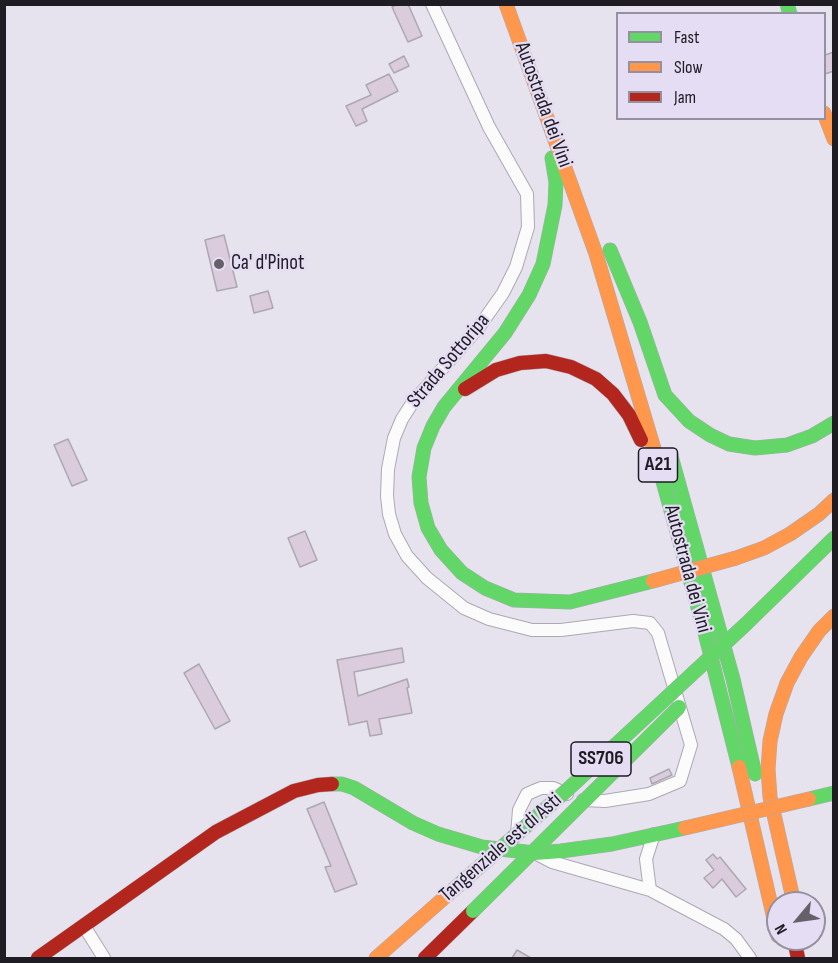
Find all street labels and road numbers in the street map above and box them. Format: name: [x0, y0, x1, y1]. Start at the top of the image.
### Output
street label: Autostrada dei Vini: [509, 39, 577, 171]
street label: Strada Sottoripa: [402, 309, 496, 413]
road number: A21: [638, 448, 678, 482]
street label: Autostrada dei Vini: [658, 502, 716, 636]
road number: SS706: [571, 742, 631, 776]
street label: Tangenziale est di Asti: [435, 788, 567, 908]

